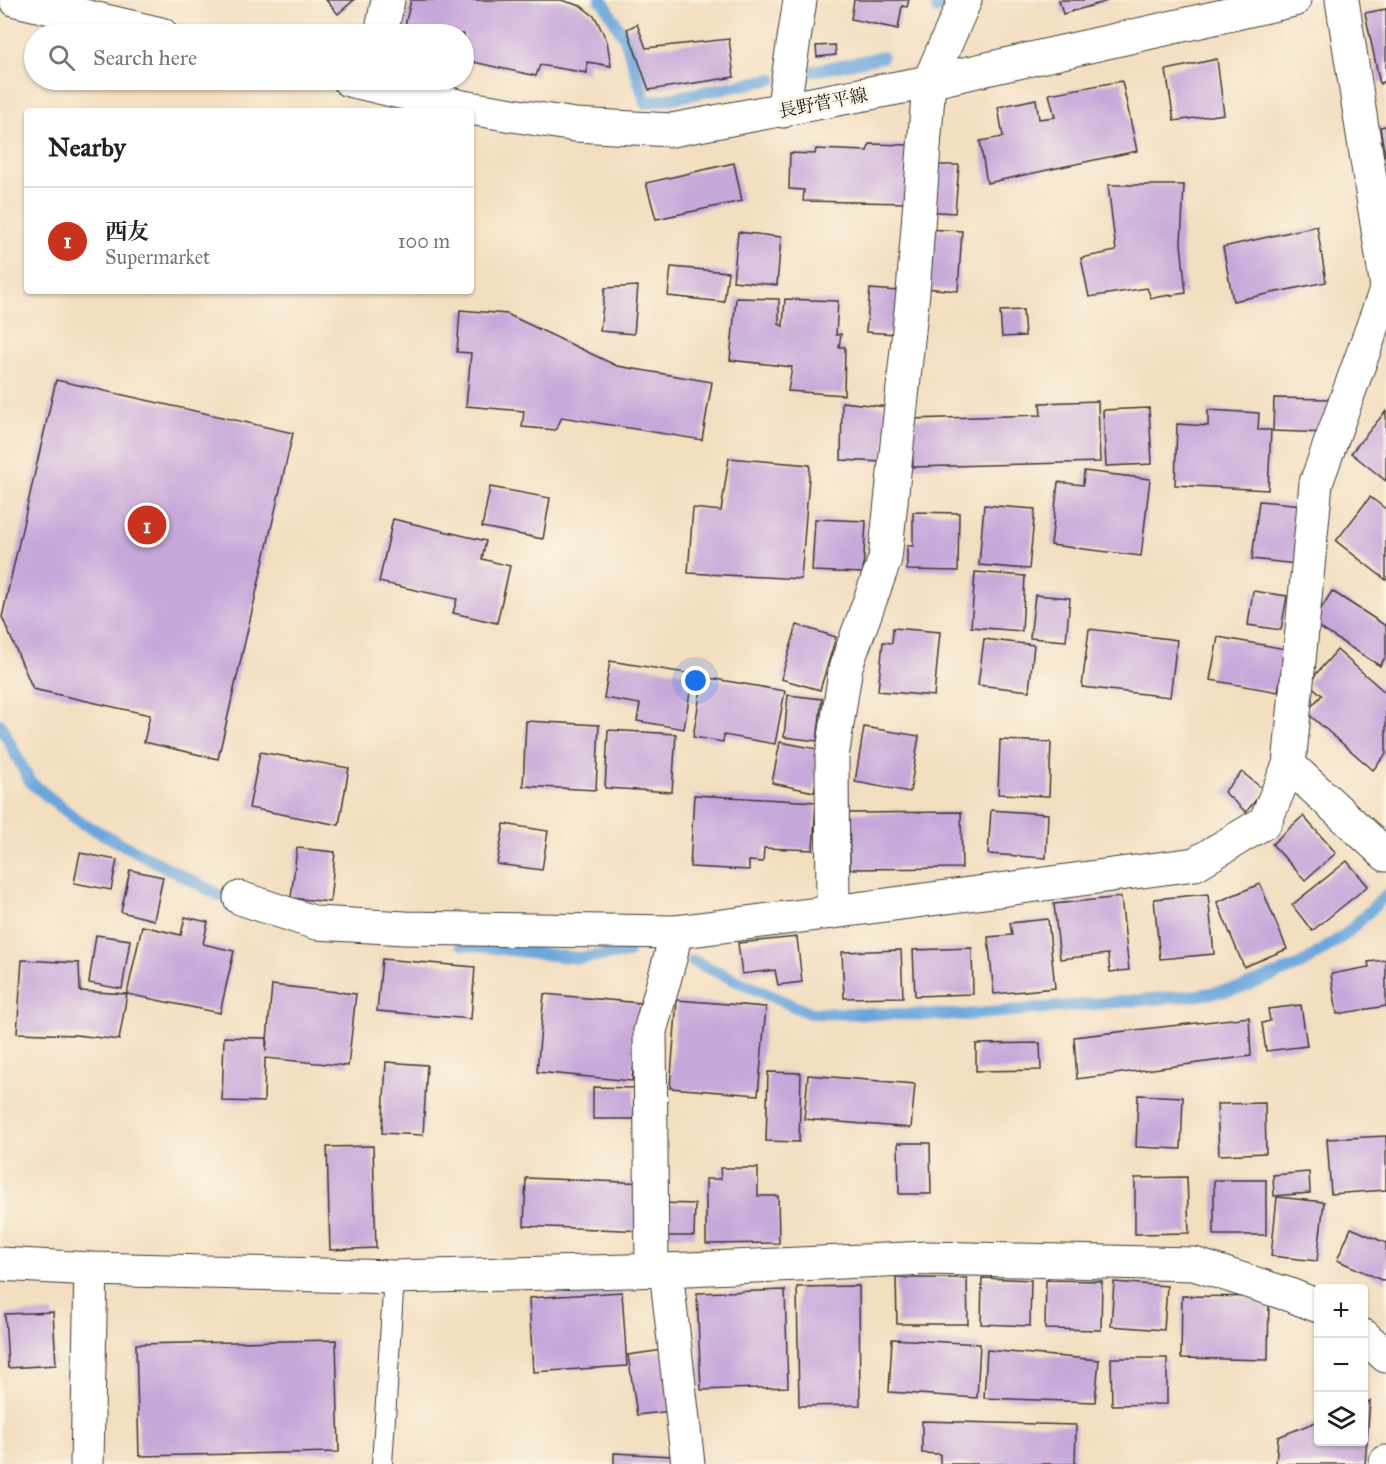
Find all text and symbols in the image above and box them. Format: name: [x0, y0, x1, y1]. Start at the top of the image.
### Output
search box: [24, 24, 474, 90]
icon: search: [45, 41, 78, 74]
text: Search here: [93, 44, 197, 71]
street label: 長野菅平線: [777, 84, 869, 122]
text: Nearby: [48, 131, 126, 163]
text: 西友: [105, 218, 149, 245]
text: 1: [64, 229, 71, 253]
text: 100 m: [398, 229, 450, 253]
text: Supermarket: [105, 245, 210, 269]
pin: 1: [128, 502, 166, 548]
your location: [681, 666, 710, 695]
map controls: [1314, 1284, 1368, 1446]
button: +: [1314, 1284, 1368, 1338]
button: −: [1314, 1338, 1368, 1392]
button: layers: [1314, 1392, 1368, 1446]

